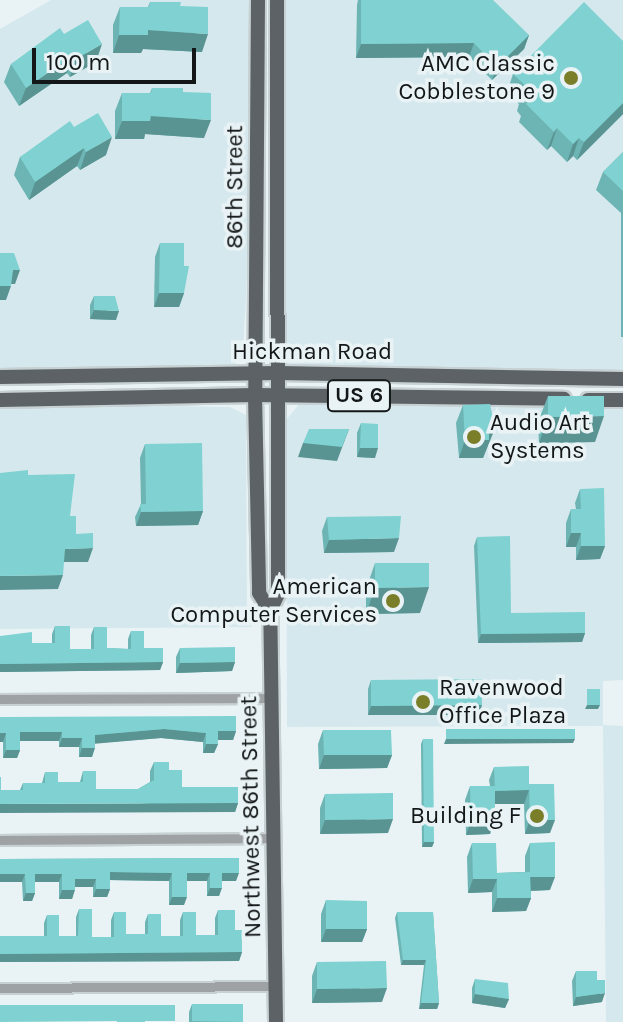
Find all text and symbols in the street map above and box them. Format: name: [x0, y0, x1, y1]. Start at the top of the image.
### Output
scale bar: [36, 32, 200, 82]
text: 100 m: [46, 48, 111, 76]
place label: AMC Classic Cobblestone 9: [399, 50, 555, 106]
marker: AMC Classic Cobblestone 9: [562, 69, 580, 87]
street label: 86th Street: [221, 125, 249, 249]
street label: Hickman Road: [232, 338, 392, 366]
road number: US 6: [325, 378, 393, 414]
place label: Audio Art Systems: [490, 409, 590, 465]
marker: Audio Art Systems: [465, 428, 483, 446]
place label: American Computer Services: [170, 573, 377, 629]
marker: American Computer Services: [384, 592, 402, 610]
place label: Ravenwood Office Plaza: [439, 674, 566, 730]
marker: Ravenwood Office Plaza: [414, 693, 432, 711]
street label: Northwest 86th Street: [234, 696, 268, 938]
place label: Building F: [410, 802, 521, 830]
marker: Building F: [528, 807, 546, 825]

